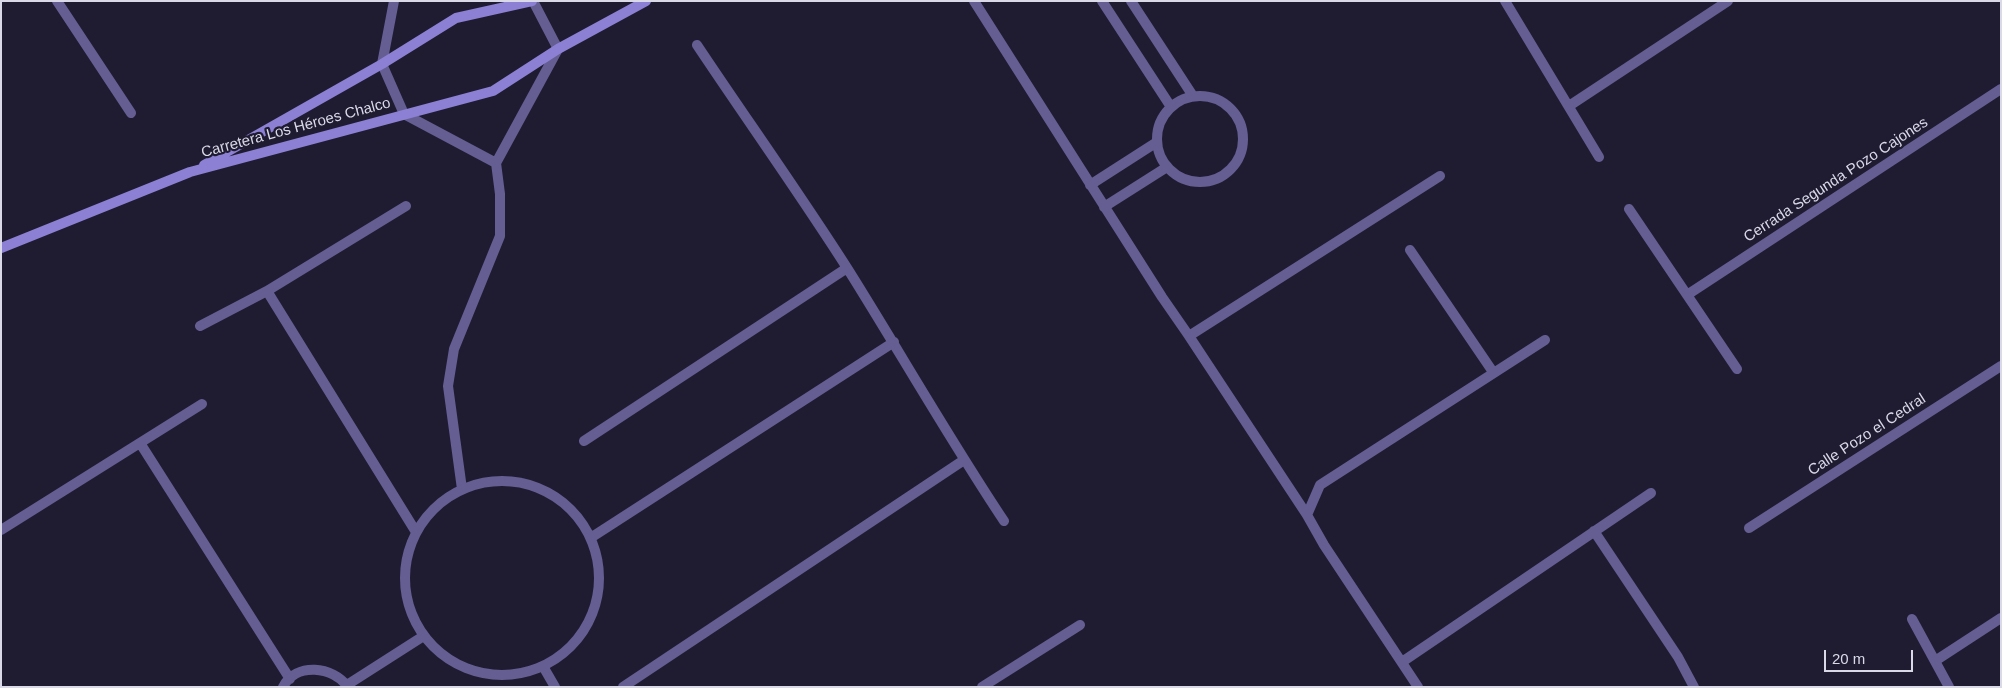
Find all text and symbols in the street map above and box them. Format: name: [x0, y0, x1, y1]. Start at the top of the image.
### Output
street label: Carretera Los Héroes Chalco: [199, 94, 393, 162]
street label: Cerrada Segunda Pozo Cajones: [1741, 114, 1931, 246]
street label: Calle Pozo el Cedral: [1805, 390, 1929, 480]
scale bar: [1827, 640, 1916, 672]
text: 20 m: [1832, 650, 1865, 667]

